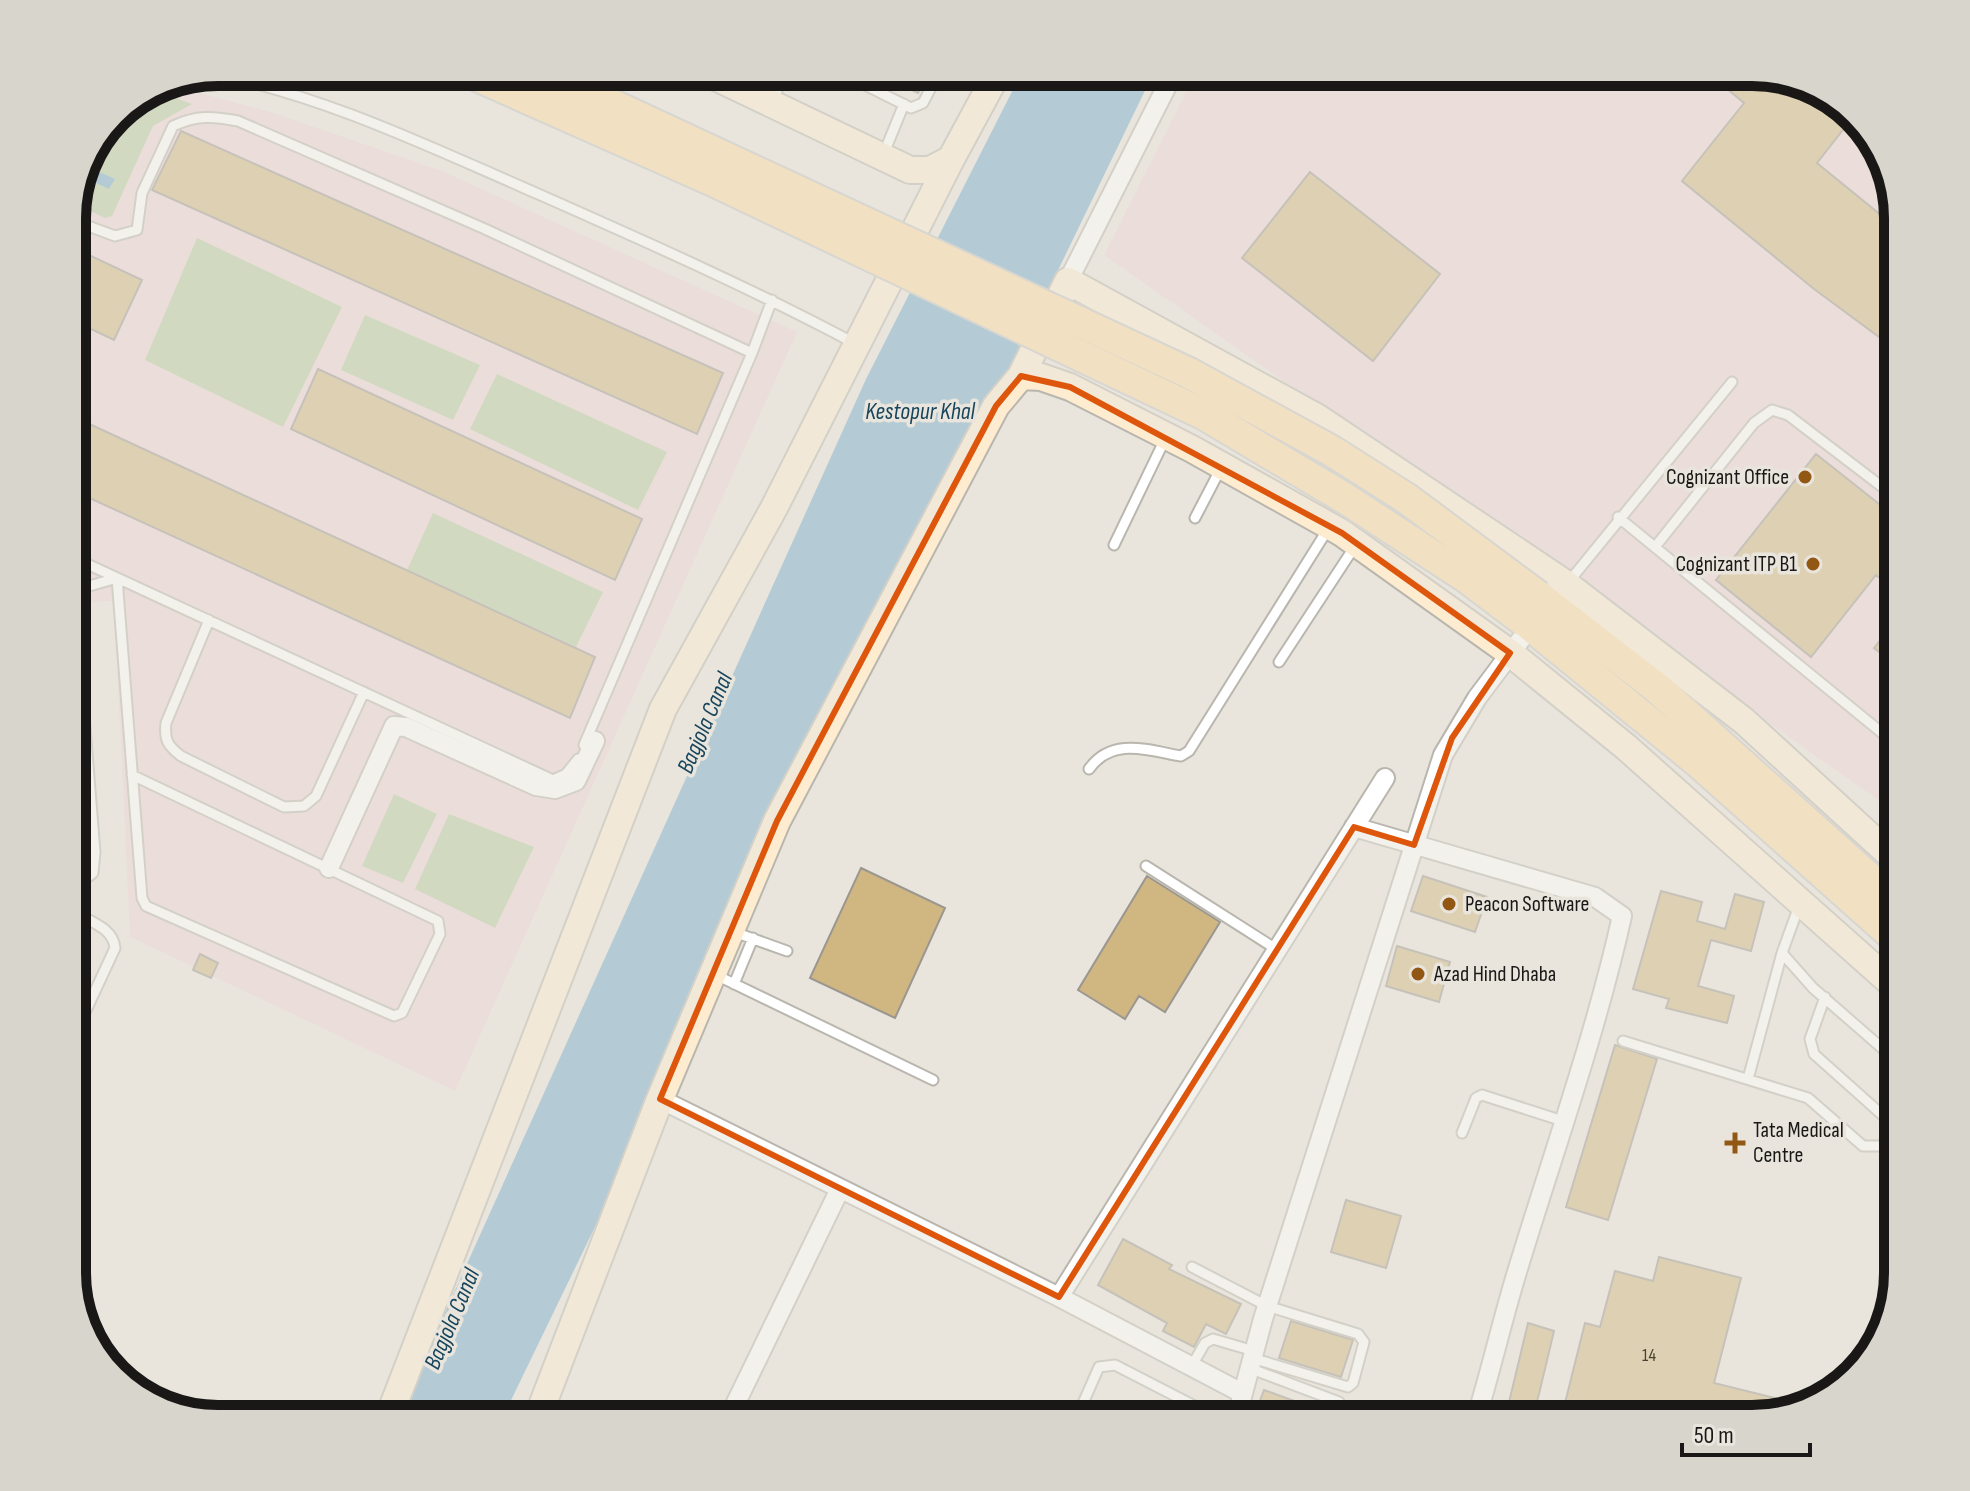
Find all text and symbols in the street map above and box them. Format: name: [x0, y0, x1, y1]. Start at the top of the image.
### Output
water label: Kestopur Khal: [865, 397, 975, 426]
place label: Cognizant Office: [1666, 464, 1789, 491]
marker: Cognizant Office: [1796, 468, 1814, 486]
place label: Cognizant ITP B1: [1675, 551, 1797, 578]
marker: Cognizant ITP B1: [1804, 555, 1822, 573]
water label: Bagjola Canal: [671, 668, 739, 778]
place label: Peacon Software: [1465, 891, 1589, 918]
marker: Peacon Software: [1440, 895, 1458, 913]
place label: Azad Hind Dhaba: [1433, 961, 1556, 988]
marker: Azad Hind Dhaba: [1409, 965, 1427, 983]
place label: Tata Medical Centre: [1753, 1117, 1844, 1169]
marker: Tata Medical Centre: [1724, 1132, 1746, 1154]
water label: Bagjola Canal: [418, 1264, 486, 1374]
house number: 14: [1642, 1345, 1656, 1366]
scale bar: [1682, 1407, 1810, 1457]
text: 50 m: [1694, 1421, 1734, 1450]

